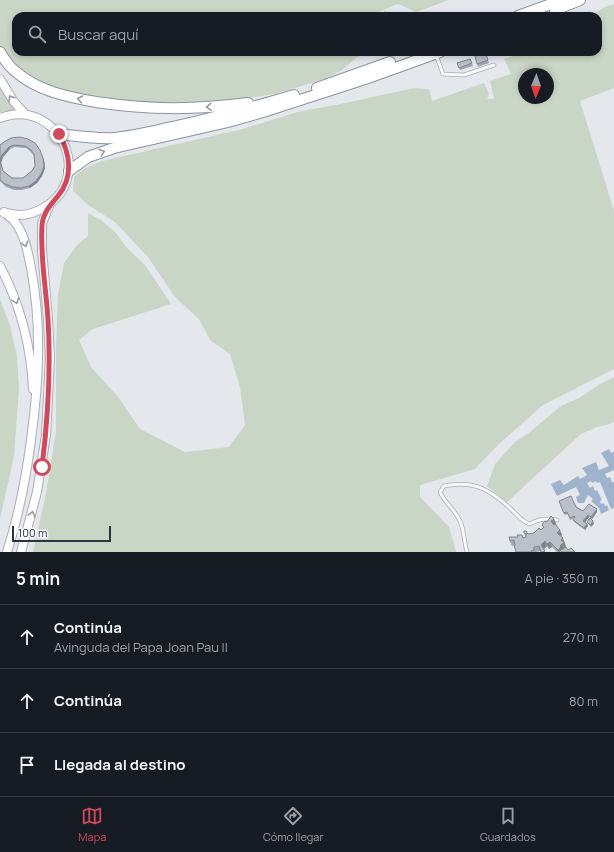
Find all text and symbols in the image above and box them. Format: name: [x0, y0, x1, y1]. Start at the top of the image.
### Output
search box: [12, 12, 602, 56]
icon: search: [26, 23, 48, 45]
text: Buscar aquí: [58, 24, 139, 45]
north arrow: [518, 68, 554, 104]
one-way arrow: [9, 95, 16, 102]
one-way arrow: [77, 95, 83, 103]
one-way arrow: [206, 103, 212, 112]
route end: [50, 125, 68, 143]
one-way arrow: [99, 148, 106, 157]
one-way arrow: [20, 240, 29, 247]
one-way arrow: [11, 298, 19, 305]
route start: [33, 458, 51, 476]
one-way arrow: [27, 511, 35, 518]
scale bar: [12, 524, 111, 543]
text: 100 m: [18, 525, 47, 540]
text: 5 min: [16, 567, 60, 590]
text: A pie · 350 m: [524, 569, 598, 587]
text: Continúa: [54, 617, 122, 638]
icon: ahead: [16, 626, 38, 648]
text: 270 m: [563, 628, 598, 646]
text: Avinguda del Papa Joan Pau II: [54, 638, 228, 656]
icon: ahead: [16, 690, 38, 712]
text: Continúa: [54, 690, 122, 711]
text: 80 m: [569, 692, 598, 710]
icon: arrive: [16, 754, 38, 776]
text: Llegada al destino: [54, 754, 186, 775]
tab: Mapa: [78, 805, 106, 844]
tab: Cómo llegar: [263, 805, 323, 844]
tab: Guardados: [480, 805, 536, 844]

